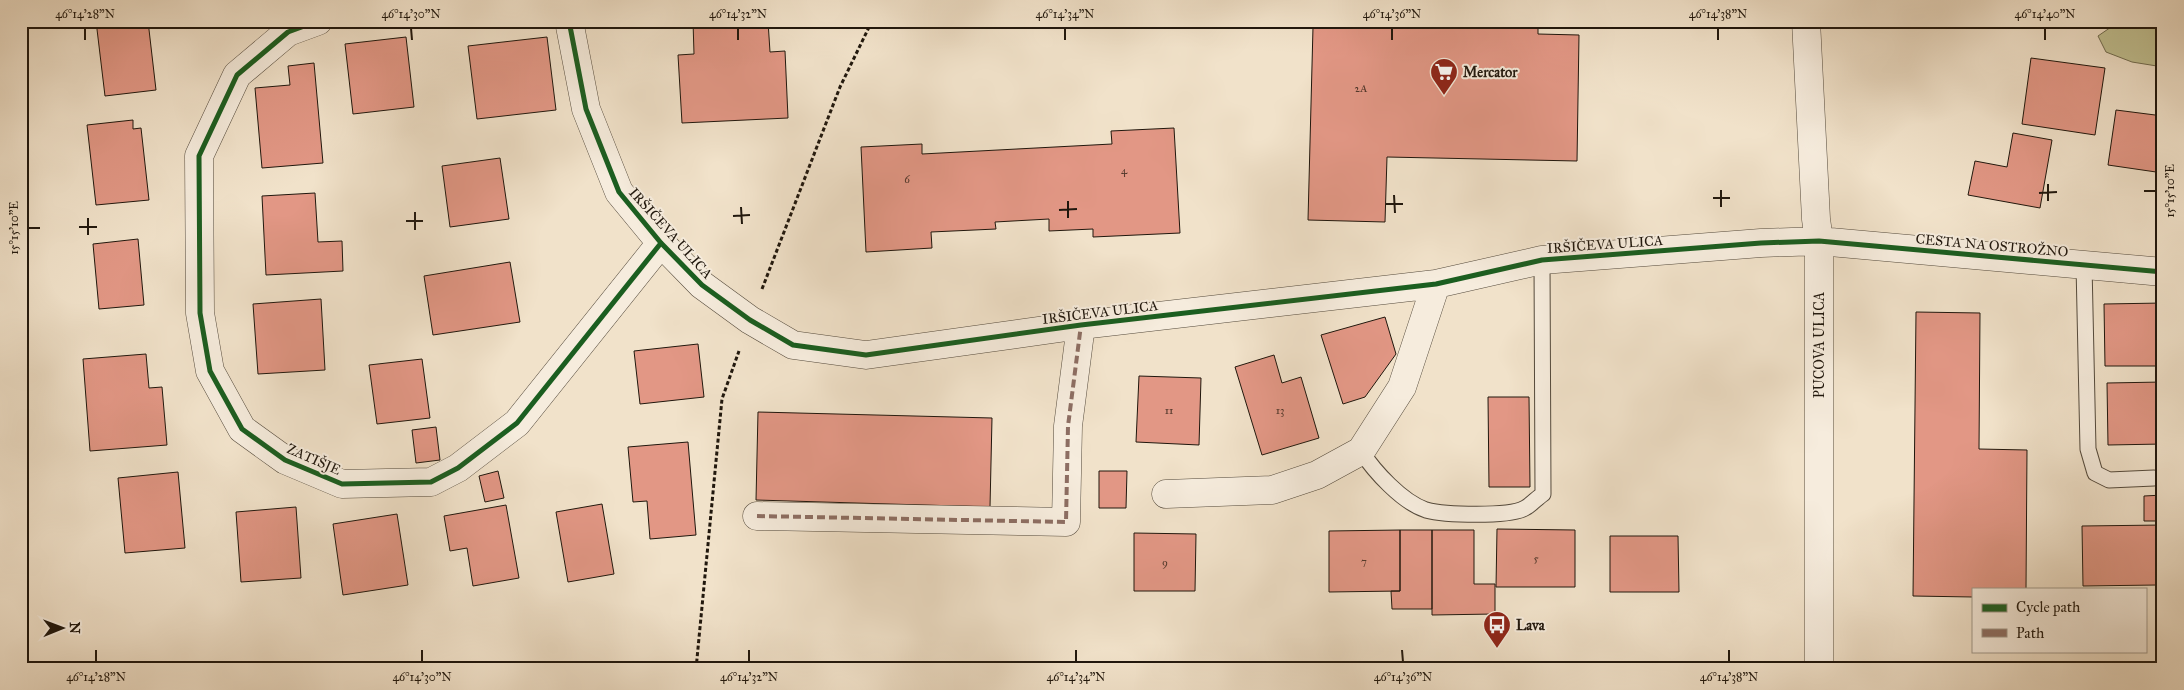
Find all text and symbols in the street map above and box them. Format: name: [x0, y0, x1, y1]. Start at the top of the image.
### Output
text: 46°14'28"N: [55, 7, 115, 21]
text: 46°14'30"N: [381, 7, 441, 21]
text: 46°14'32"N: [709, 7, 767, 21]
text: 46°14'34"N: [1036, 7, 1094, 21]
text: 46°14'36"N: [1363, 7, 1421, 21]
text: 46°14'38"N: [1689, 7, 1747, 21]
text: 46°14'40"N: [2014, 7, 2076, 21]
supermarket icon: Mercator: [1429, 57, 1459, 96]
place label: Mercator: [1463, 64, 1518, 81]
house number: 2A: [1355, 82, 1368, 95]
house number: 4: [1121, 164, 1128, 177]
text: 15°15'10"E: [2163, 164, 2177, 218]
house number: 6: [904, 173, 910, 186]
street label: IRŠIČEVA ULICA: [625, 183, 718, 283]
text: 15°15'10"E: [7, 201, 21, 255]
street label: CESTA NA OSTROŽNO: [1915, 228, 2069, 261]
street label: IRŠIČEVA ULICA: [1546, 230, 1664, 257]
street label: PUCOVA ULICA: [1811, 291, 1828, 398]
street label: IRŠIČEVA ULICA: [1041, 295, 1160, 328]
house number: 11: [1165, 404, 1173, 417]
house number: 13: [1276, 404, 1284, 417]
street label: ZATIŠJE: [284, 438, 344, 480]
house number: 5: [1533, 552, 1539, 565]
house number: 7: [1361, 555, 1367, 568]
house number: 9: [1162, 556, 1168, 569]
legend: [1972, 588, 2146, 652]
text: Cycle path: [2016, 598, 2081, 616]
north arrow: [38, 602, 88, 652]
bus stop icon: Lava: [1482, 610, 1512, 649]
place label: Lava: [1516, 617, 1546, 634]
text: N: [66, 622, 83, 634]
text: Path: [2016, 624, 2045, 642]
text: 46°14'28"N: [66, 670, 126, 684]
text: 46°14'30"N: [392, 670, 452, 684]
text: 46°14'32"N: [720, 670, 778, 684]
text: 46°14'34"N: [1047, 670, 1105, 684]
text: 46°14'36"N: [1374, 670, 1432, 684]
text: 46°14'38"N: [1700, 670, 1758, 684]

